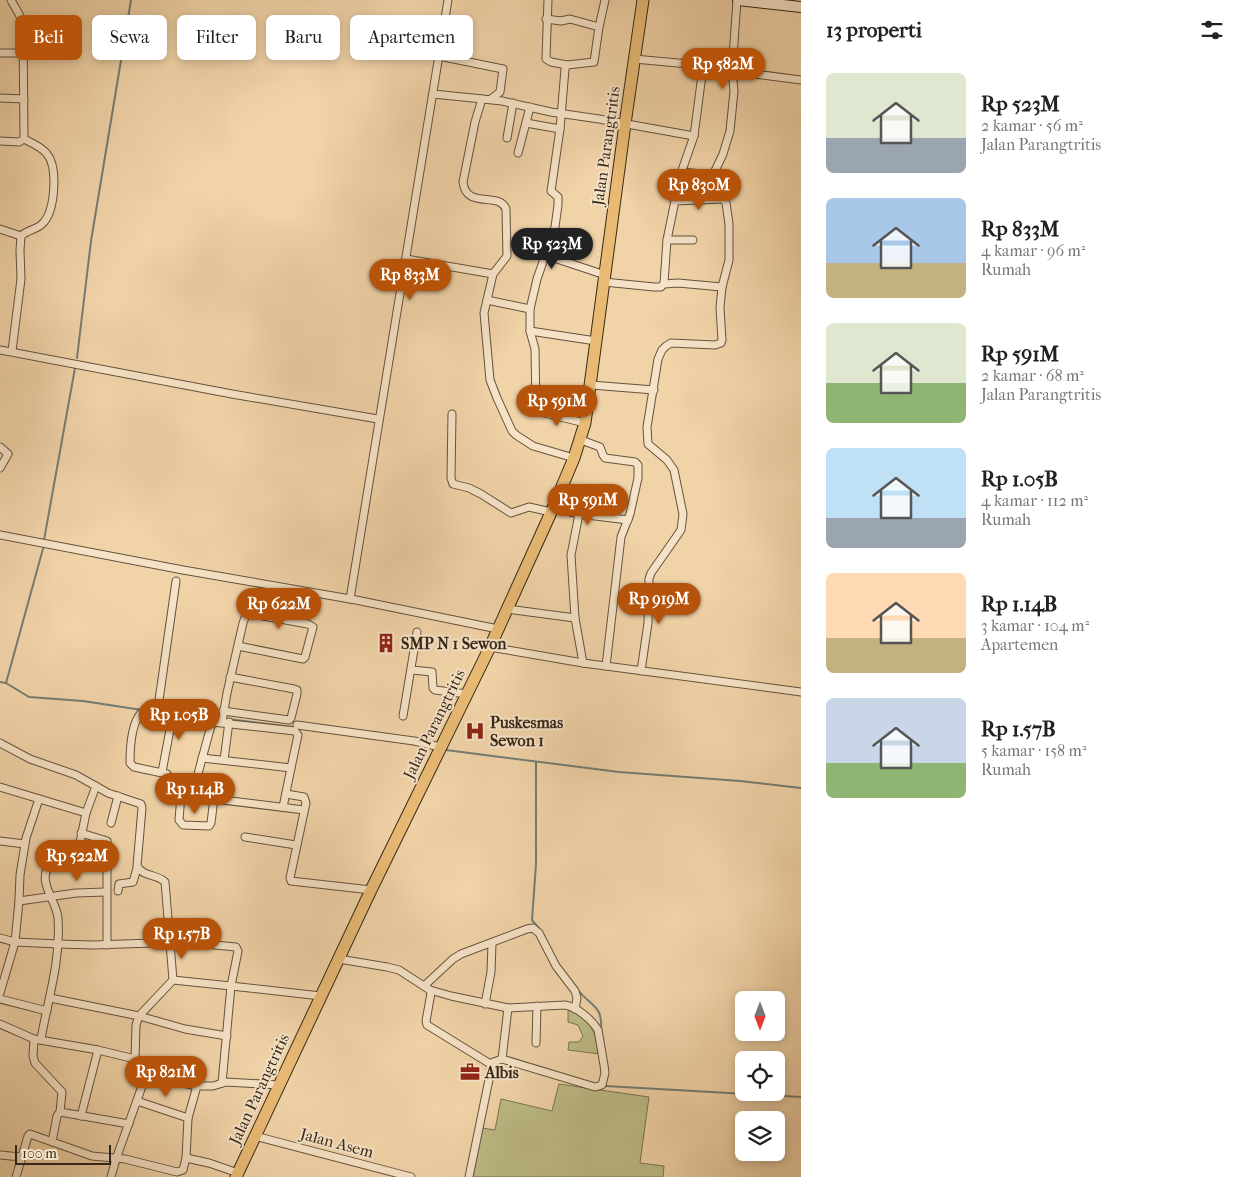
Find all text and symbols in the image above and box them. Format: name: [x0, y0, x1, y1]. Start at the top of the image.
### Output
chip: Beli: [15, 15, 82, 60]
chip: Sewa: [92, 15, 167, 60]
chip: Filter: [177, 15, 256, 60]
chip: Baru: [266, 15, 340, 60]
chip: Apartemen: [350, 15, 473, 60]
icon: filters: [1198, 16, 1226, 44]
text: 13 properti: [826, 18, 922, 42]
pin: Rp 582M: [677, 48, 769, 90]
text: Rp 582M: [692, 54, 754, 73]
street label: Jalan Parangtritis: [588, 85, 624, 209]
text: Rp 523M: [981, 92, 1060, 116]
icon: home: [866, 93, 926, 153]
text: 2 kamar · 56 m²: [981, 116, 1083, 135]
text: Jalan Parangtritis: [981, 135, 1101, 154]
pin: Rp 830M: [653, 168, 745, 211]
text: Rp 830M: [668, 175, 730, 194]
text: Rp 833M: [981, 217, 1059, 241]
icon: home: [866, 218, 926, 278]
pin: Rp 523M: [506, 228, 598, 270]
text: Rp 523M: [522, 234, 582, 253]
text: 4 kamar · 96 m²: [981, 241, 1085, 260]
pin: Rp 833M: [364, 258, 456, 301]
text: Rumah: [981, 260, 1031, 279]
text: Rp 833M: [380, 265, 440, 284]
text: Rp 591M: [981, 342, 1059, 366]
icon: home: [866, 343, 926, 403]
text: 2 kamar · 68 m²: [981, 366, 1084, 385]
pin: Rp 591M: [511, 384, 603, 427]
text: Jalan Parangtritis: [981, 385, 1101, 404]
text: Rp 591M: [527, 391, 587, 410]
text: Rp 1.05B: [981, 467, 1058, 491]
icon: home: [866, 468, 926, 528]
pin: Rp 591M: [542, 484, 634, 526]
text: Rp 591M: [558, 490, 618, 509]
text: 4 kamar · 112 m²: [981, 491, 1088, 510]
text: Rumah: [981, 510, 1031, 529]
pin: Rp 919M: [613, 582, 705, 625]
pin: Rp 622M: [233, 588, 325, 630]
text: Rp 919M: [629, 589, 689, 608]
text: Rp 1.14B: [981, 592, 1057, 616]
icon: home: [866, 593, 926, 653]
text: Rp 622M: [247, 594, 311, 613]
text: 3 kamar · 104 m²: [981, 616, 1089, 635]
building icon: SMP N 1 Sewon: [375, 632, 397, 654]
place label: SMP N 1 Sewon: [401, 634, 507, 653]
text: Apartemen: [981, 635, 1058, 654]
street label: Jalan Parangtritis: [398, 666, 469, 784]
pin: Rp 1.05B: [127, 698, 231, 741]
text: Rp 1.05B: [150, 705, 208, 724]
place label: Puskesmas Sewon 1: [490, 713, 563, 750]
text: Rp 1.57B: [981, 717, 1056, 741]
icon: home: [866, 718, 926, 778]
hospital icon: Puskesmas Sewon 1: [464, 720, 486, 742]
text: 5 kamar · 158 m²: [981, 741, 1086, 760]
text: Rumah: [981, 760, 1031, 779]
pin: Rp 1.14B: [143, 772, 247, 815]
text: Rp 1.14B: [166, 779, 224, 798]
pin: Rp 522M: [31, 840, 123, 882]
text: Rp 522M: [46, 846, 108, 865]
pin: Rp 1.57B: [130, 918, 234, 960]
text: Rp 1.57B: [154, 924, 210, 943]
north arrow: [735, 991, 785, 1041]
map controls: [735, 991, 785, 1161]
street label: Jalan Parangtritis: [224, 1030, 293, 1149]
button: locate: [735, 1051, 785, 1101]
pin: Rp 821M: [120, 1056, 212, 1098]
office icon: Albis: [459, 1061, 481, 1083]
text: Rp 821M: [136, 1062, 196, 1081]
place label: Albis: [484, 1063, 519, 1082]
button: layers: [735, 1111, 785, 1161]
street label: Jalan Asem: [296, 1124, 376, 1162]
scale bar: [15, 1142, 111, 1165]
text: 100 m: [22, 1145, 57, 1162]

